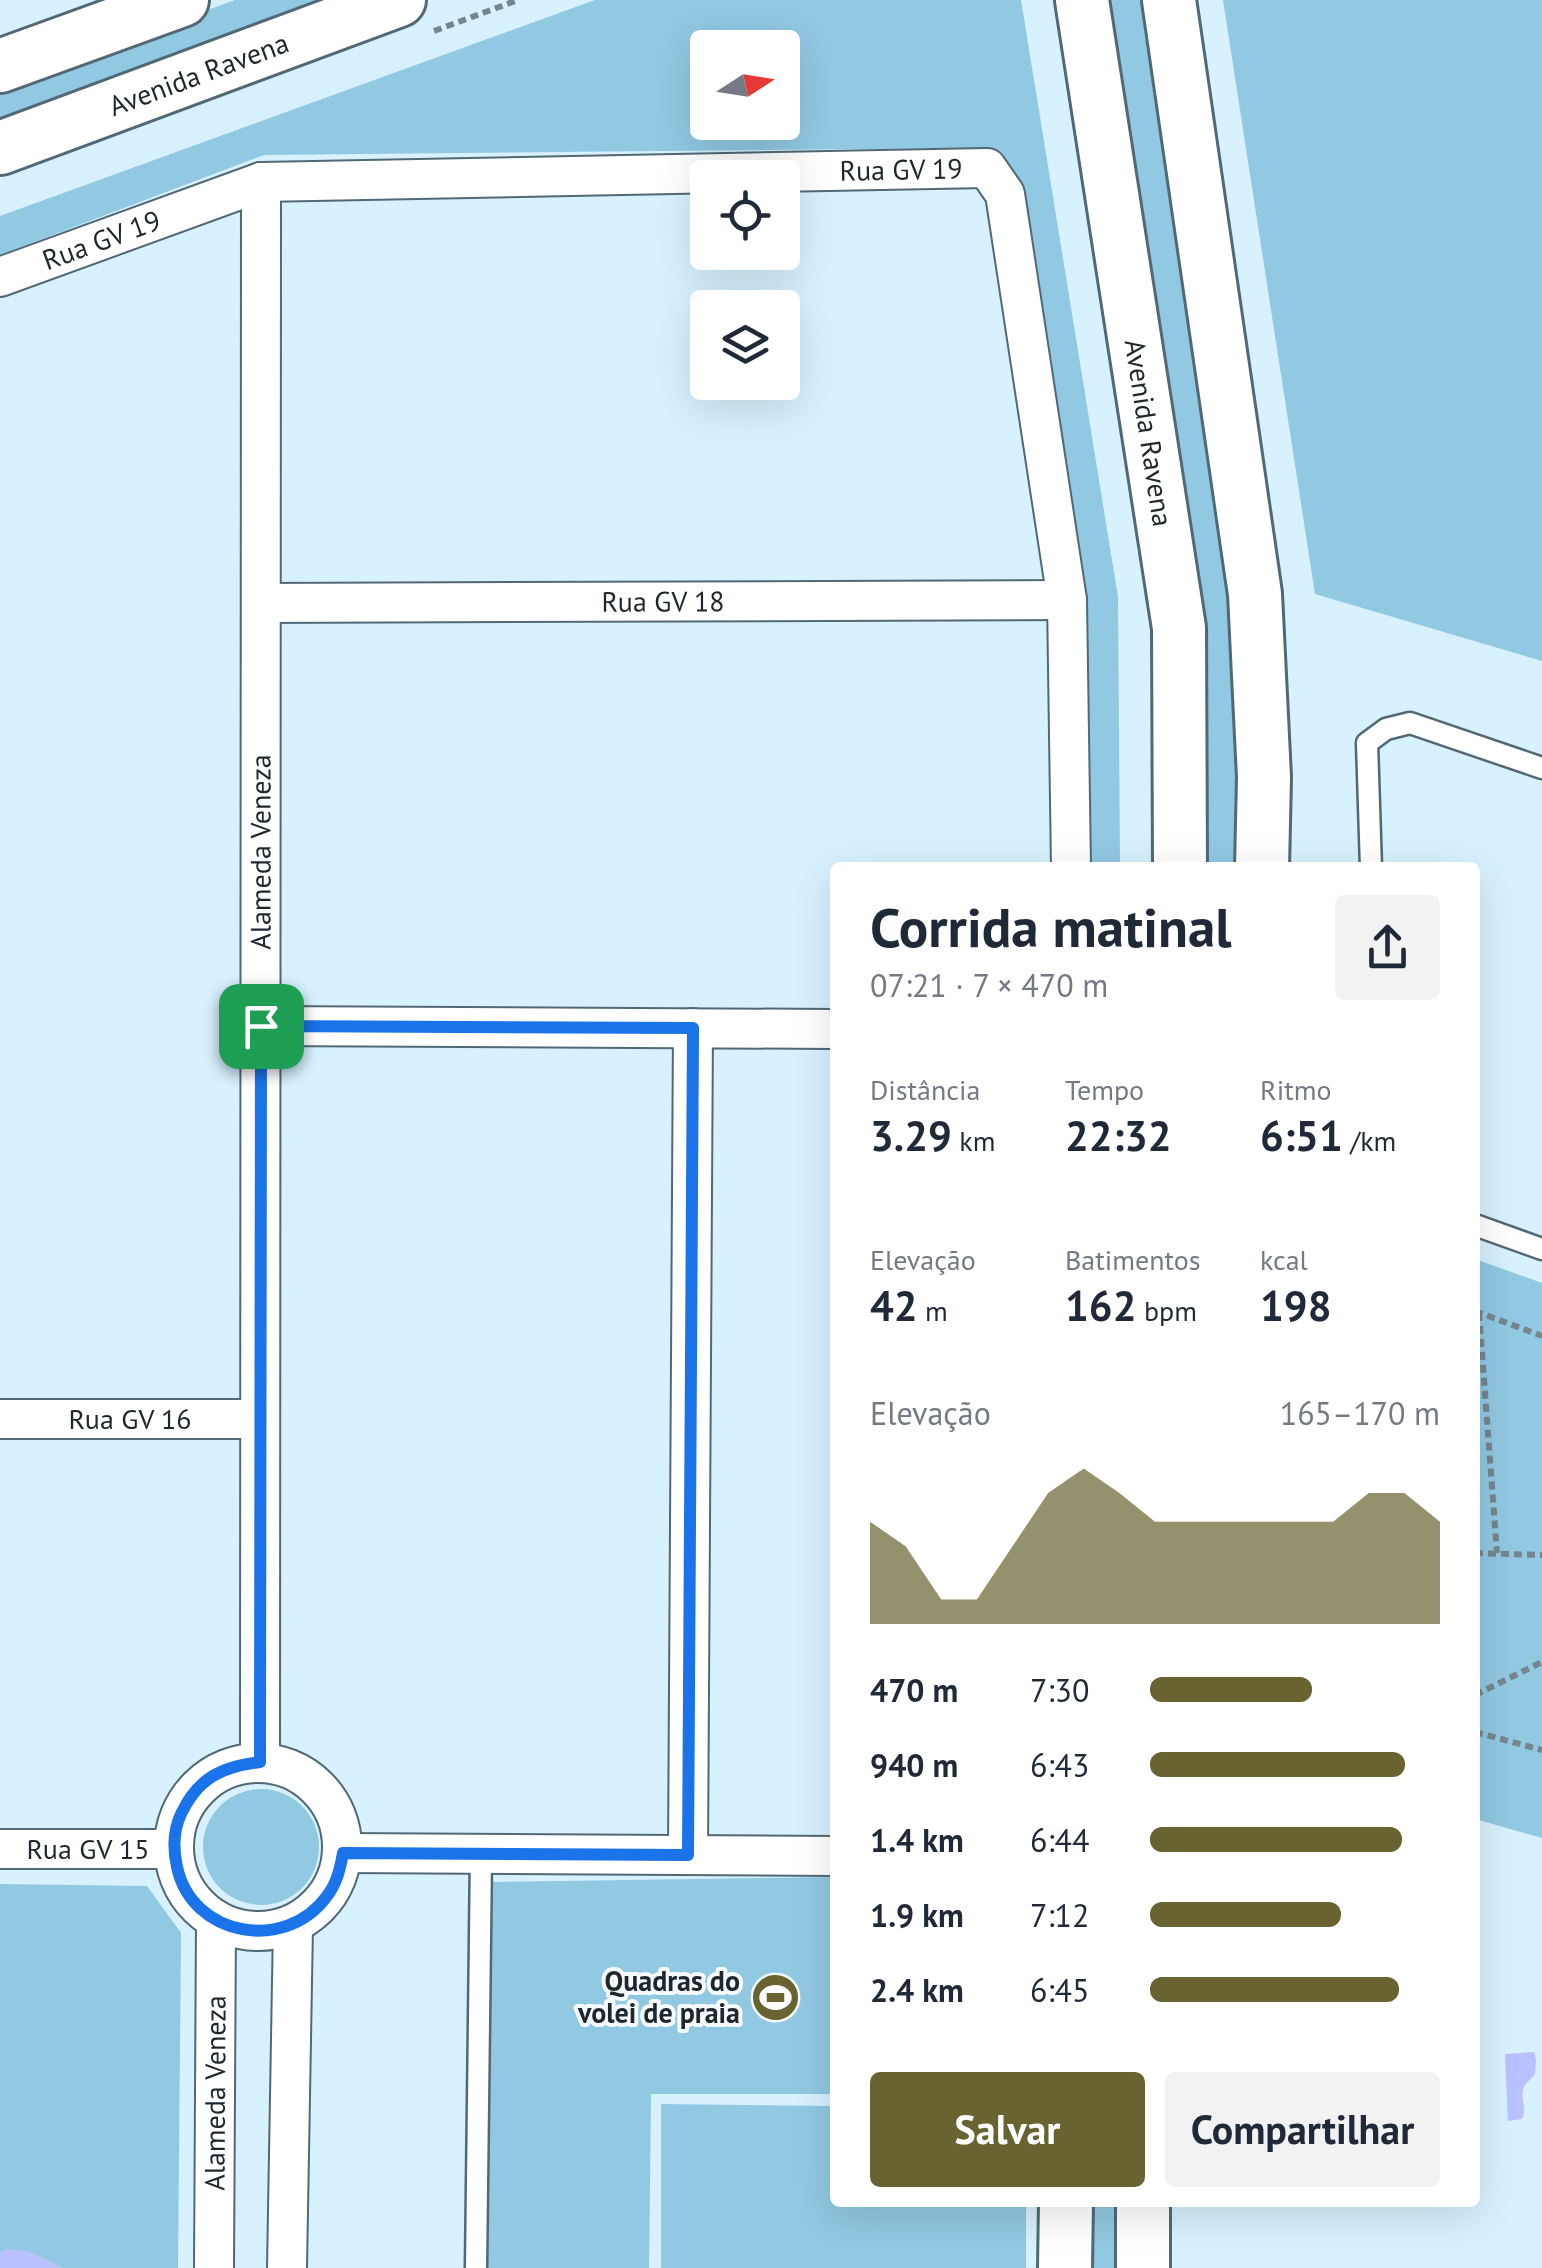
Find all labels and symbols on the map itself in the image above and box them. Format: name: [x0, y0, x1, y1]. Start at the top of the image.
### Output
street label: Avenida Ravena: [104, 24, 294, 124]
north arrow: [690, 30, 800, 140]
street label: Rua GV 19: [839, 149, 963, 189]
street label: Rua GV 19: [37, 201, 165, 278]
street label: Avenida Ravena: [1117, 337, 1182, 529]
street label: Rua GV 18: [601, 582, 725, 620]
street label: Alameda Veneza: [242, 754, 279, 950]
pin: [219, 984, 304, 1069]
street label: Rua GV 16: [68, 1400, 192, 1437]
street label: Rua GV 15: [26, 1830, 150, 1867]
place label: Quadras do volei de praia: [577, 1962, 740, 2031]
sports icon: Quadras do volei de praia: [749, 1971, 801, 2023]
street label: Alameda Veneza: [195, 1995, 234, 2191]

